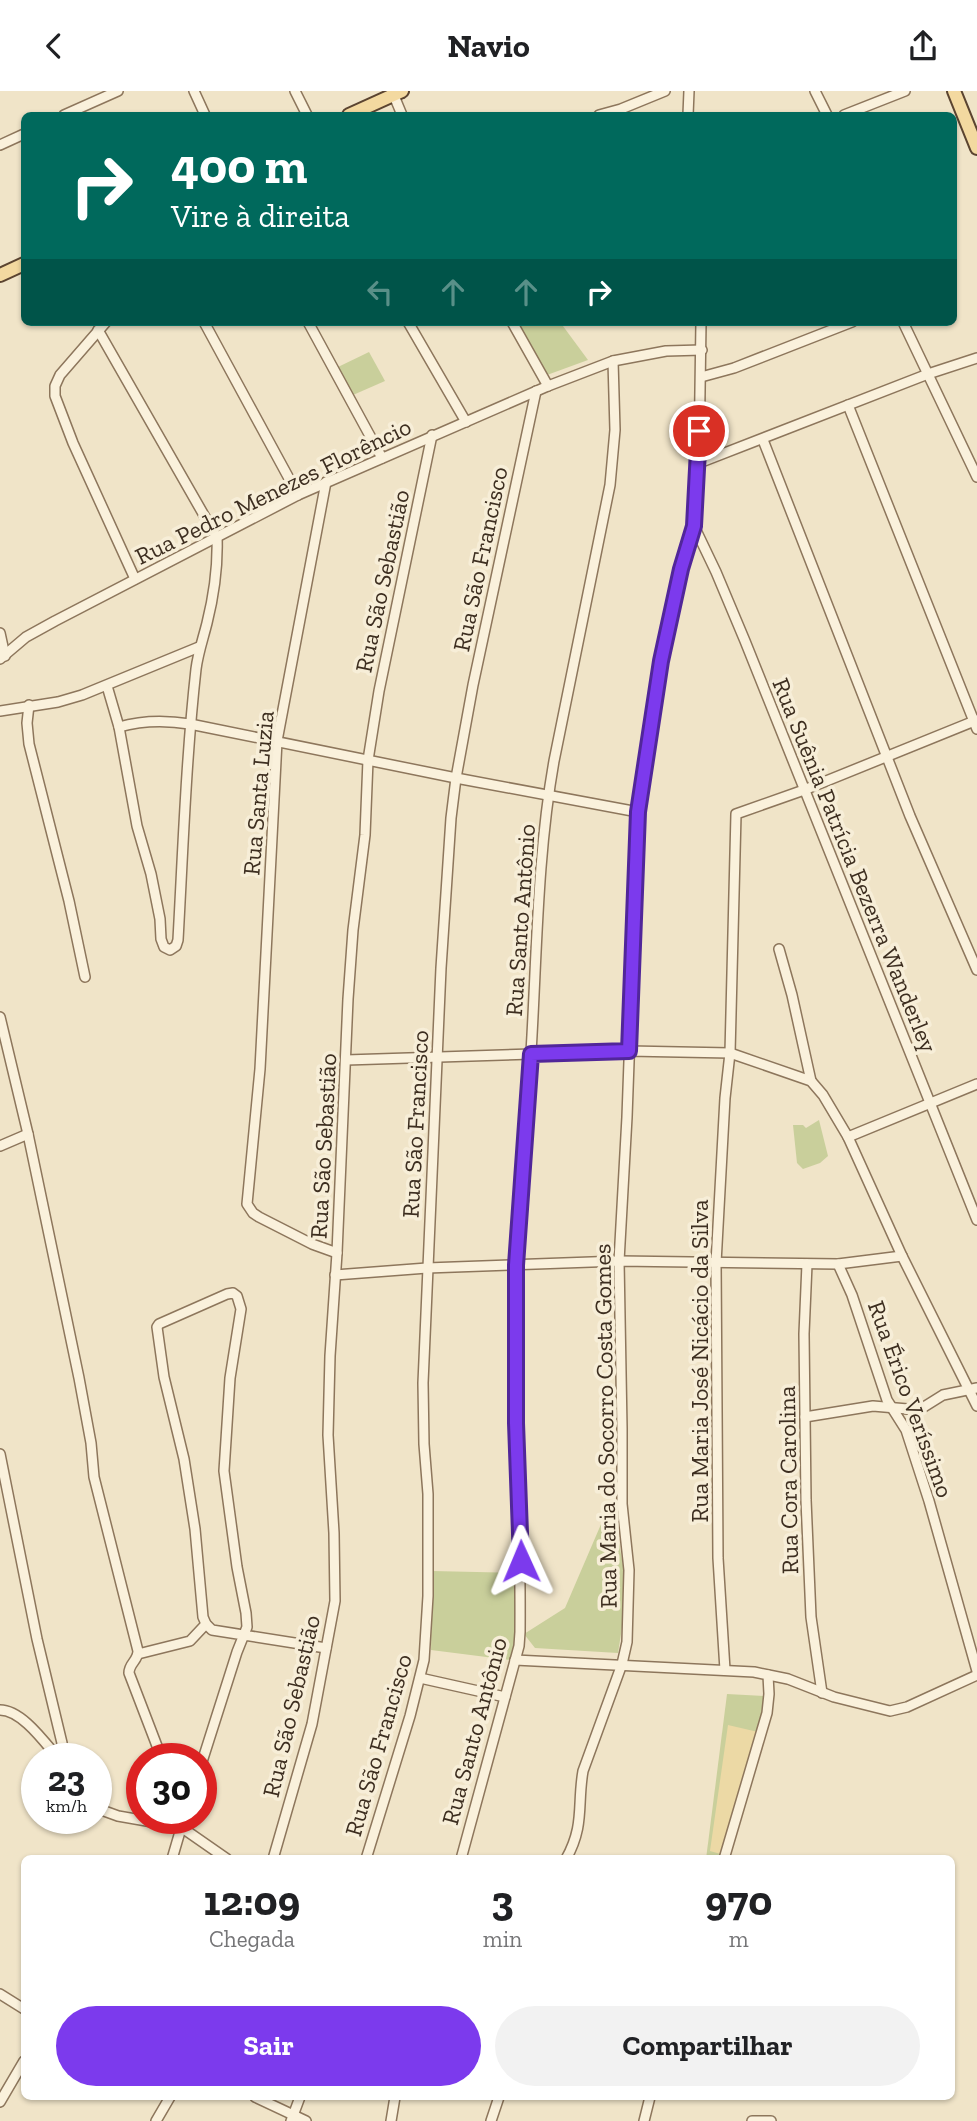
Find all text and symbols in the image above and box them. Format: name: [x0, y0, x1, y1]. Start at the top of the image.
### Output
icon: back: [35, 27, 73, 65]
text: Navio: [447, 27, 530, 65]
icon: share: [904, 27, 942, 65]
text: 400 m: [171, 137, 307, 196]
icon: right: [56, 140, 147, 231]
text: Vire à direita: [171, 197, 350, 235]
icon: left: [361, 273, 399, 311]
icon: ahead: [434, 273, 472, 311]
icon: ahead: [507, 273, 545, 311]
icon: right: [580, 273, 618, 311]
pin: [669, 401, 729, 461]
street label: Rua Pedro Menezes Florêncio: [130, 411, 416, 571]
icon: arrive: [680, 412, 718, 450]
street label: Rua São Francisco: [446, 464, 514, 654]
street label: Rua São Sebastião: [348, 487, 416, 675]
street label: Rua Suênia Patrícia Bezerra Wanderley: [766, 674, 944, 1057]
street label: Rua Santa Luzia: [236, 709, 280, 877]
street label: Rua Santo Antônio: [499, 823, 541, 1017]
street label: Rua São Francisco: [396, 1029, 434, 1219]
street label: Rua São Sebastião: [304, 1052, 342, 1240]
street label: Rua Maria José Nicácio da Silva: [685, 1199, 714, 1523]
street label: Rua Maria do Socorro Costa Gomes: [587, 1243, 623, 1609]
street label: Rua Érico Veríssimo: [862, 1297, 960, 1501]
street label: Rua Cora Carolina: [772, 1385, 804, 1574]
position arrow: [484, 1524, 558, 1598]
street label: Rua São Sebastião: [256, 1612, 326, 1800]
street label: Rua Santo Antônio: [435, 1634, 513, 1828]
street label: Rua São Francisco: [338, 1651, 418, 1839]
speed limit sign: 30: [126, 1743, 217, 1834]
text: 23: [48, 1758, 85, 1800]
text: km/h: [46, 1795, 87, 1817]
text: 12:09: [204, 1875, 300, 1926]
text: 3: [491, 1875, 514, 1926]
text: 970: [705, 1875, 772, 1926]
text: Chegada: [209, 1925, 295, 1953]
text: min: [483, 1925, 522, 1953]
text: m: [729, 1925, 749, 1953]
button: Sair: [56, 2006, 481, 2086]
button: Compartilhar: [495, 2006, 920, 2086]

